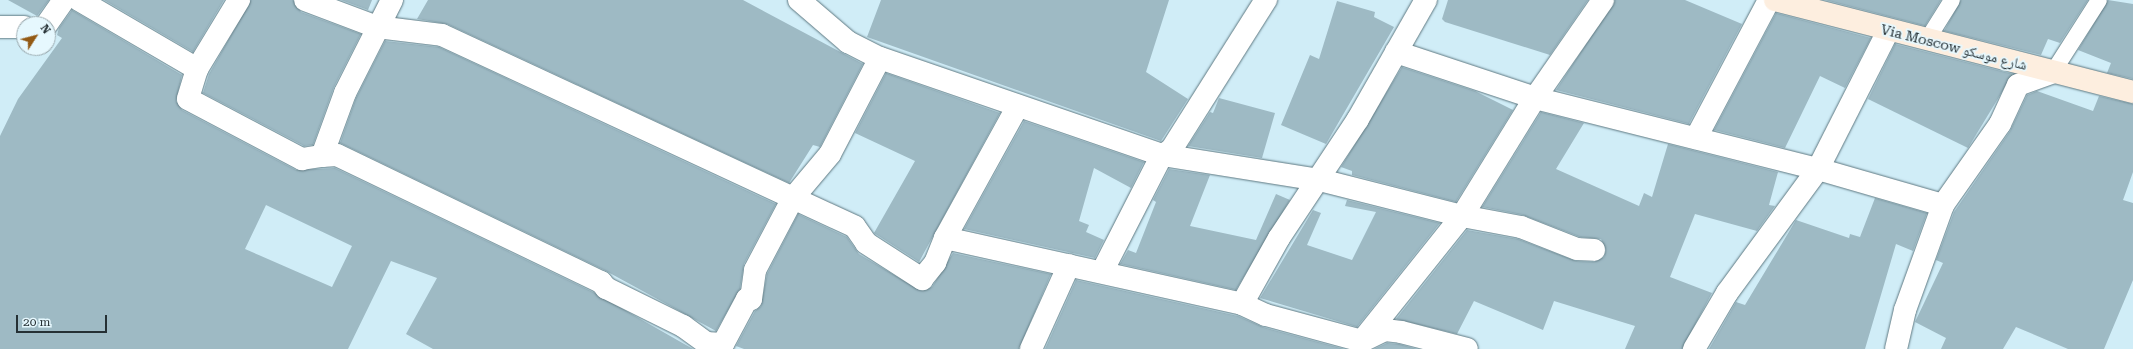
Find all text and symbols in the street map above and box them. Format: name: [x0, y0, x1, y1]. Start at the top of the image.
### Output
north arrow: [16, 16, 56, 56]
street label: Via Moscow شارع موسكو: [1879, 21, 2029, 73]
text: N: [38, 22, 53, 36]
scale bar: [18, 307, 109, 333]
text: 20 m: [23, 315, 50, 329]

